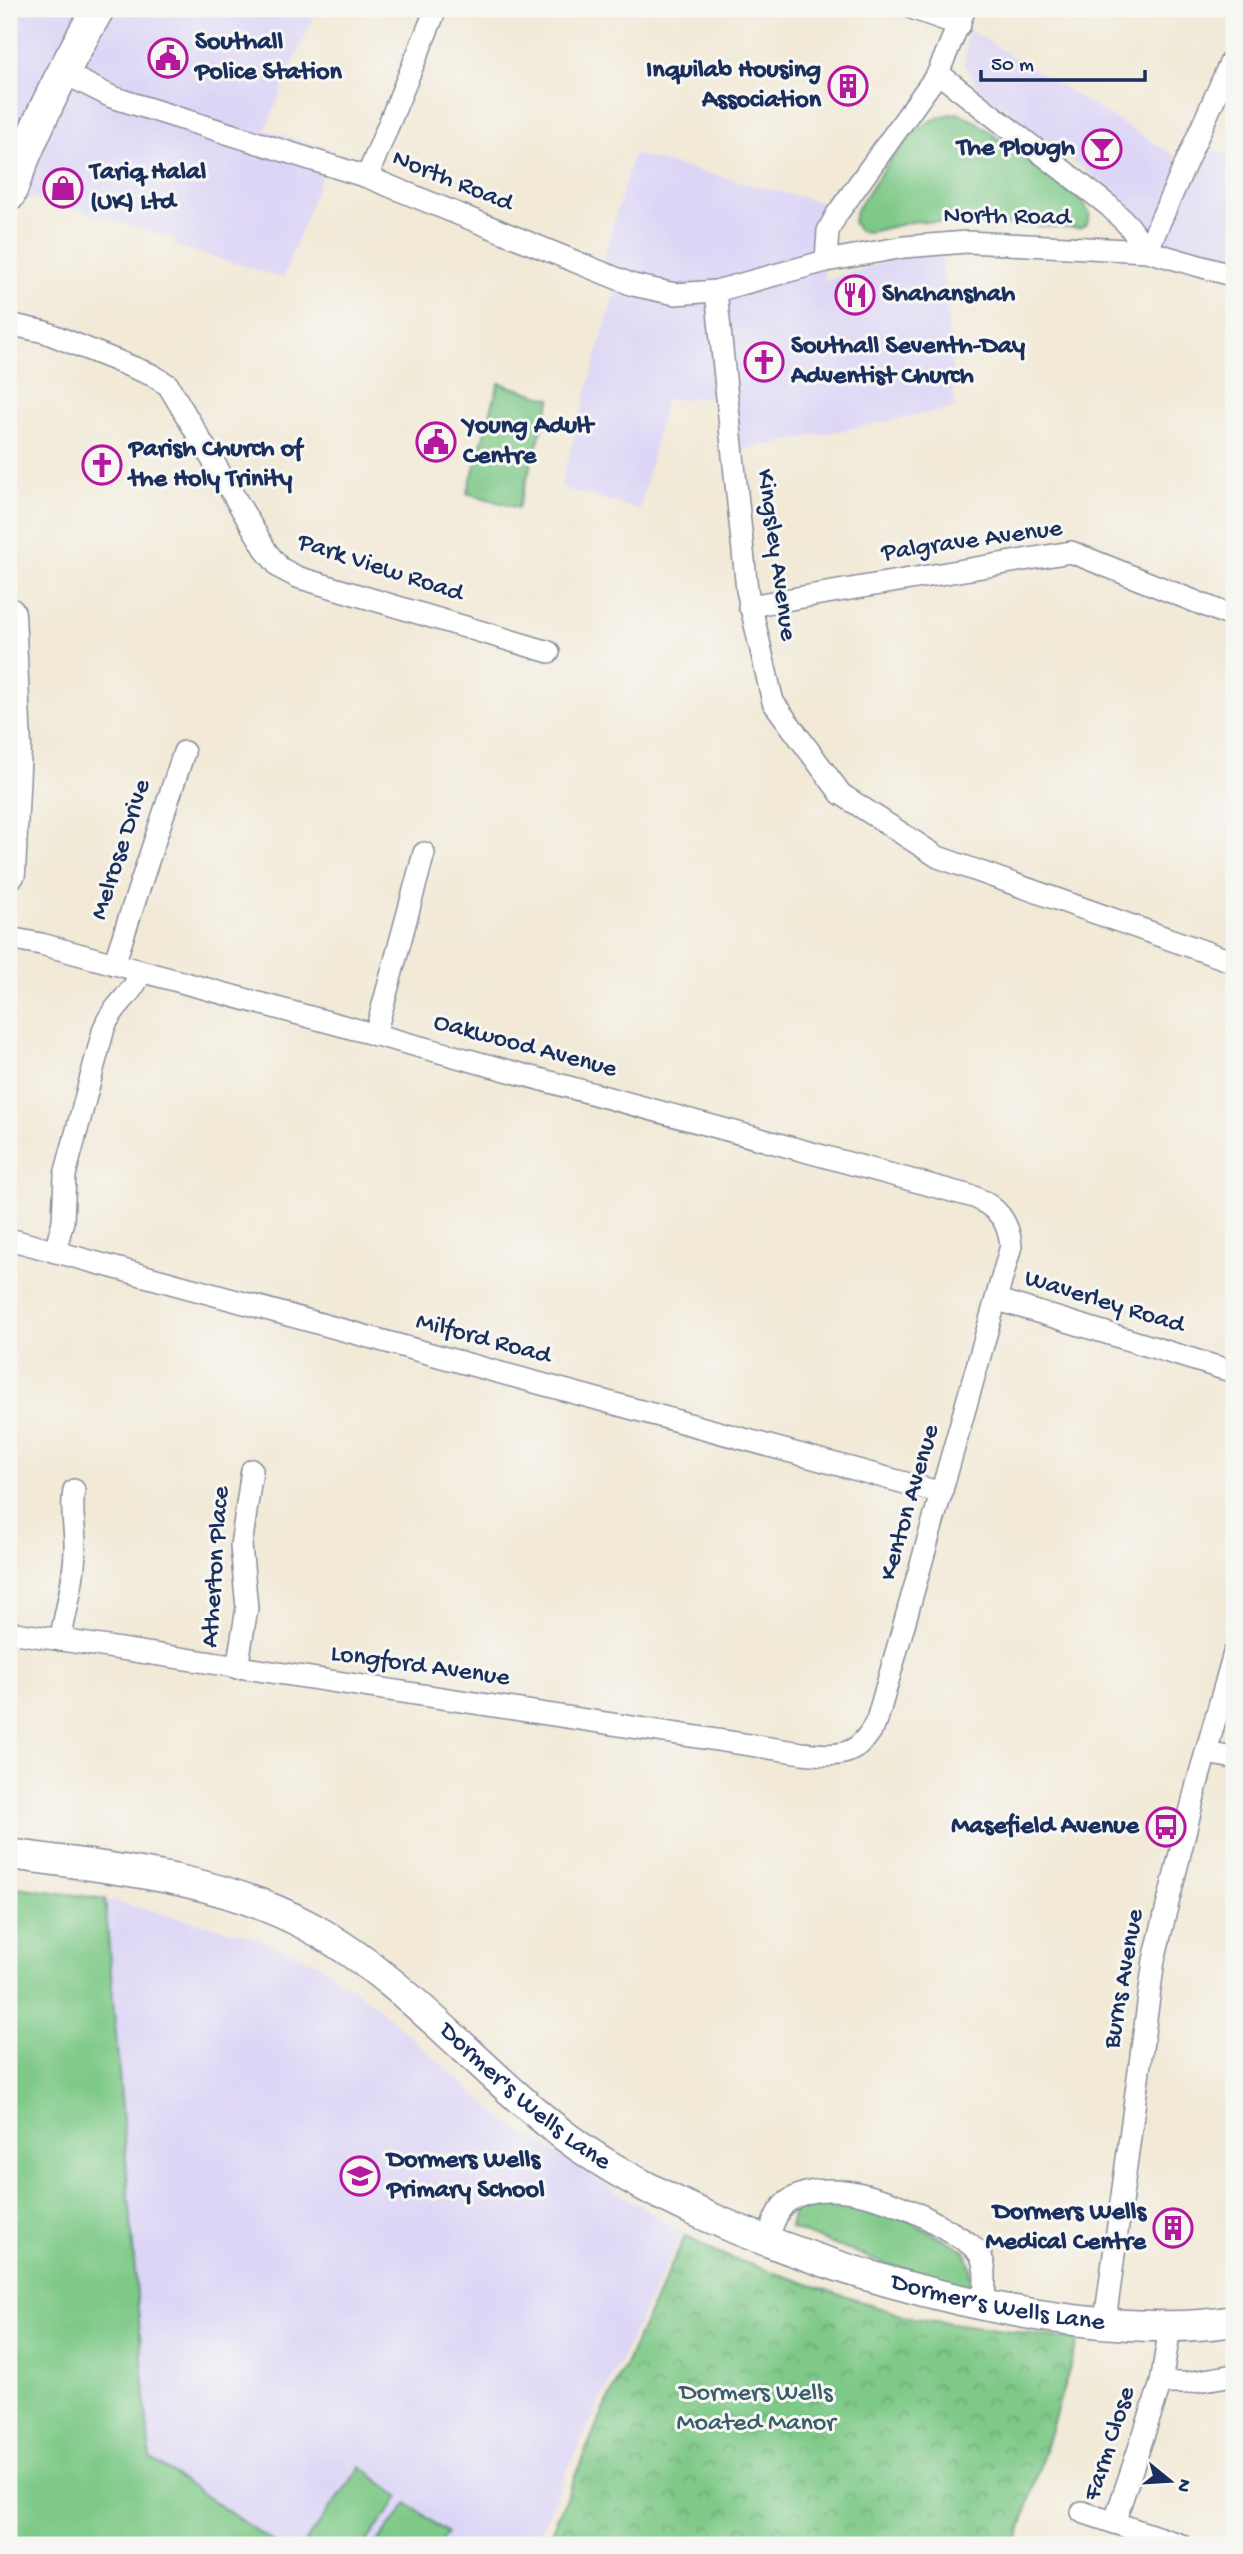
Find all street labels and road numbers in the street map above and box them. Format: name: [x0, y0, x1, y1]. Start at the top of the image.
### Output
street label: North Road: [387, 144, 518, 221]
street label: North Road: [943, 201, 1073, 235]
street label: Kingsley Avenue: [748, 467, 802, 643]
street label: Palgrave Avenue: [879, 514, 1065, 570]
street label: Park View Road: [292, 527, 468, 611]
street label: Melrose Drive: [85, 775, 159, 924]
street label: Oakwood Avenue: [430, 1008, 621, 1087]
street label: Waverley Road: [1020, 1264, 1189, 1343]
street label: Milford Road: [412, 1307, 555, 1373]
street label: Kenton Avenue: [874, 1421, 948, 1585]
street label: Atherton Place: [196, 1485, 238, 1649]
street label: Longford Avenue: [329, 1639, 512, 1695]
street label: Burns Avenue: [1097, 1906, 1153, 2052]
street label: Dormer's Wells Lane: [430, 2015, 616, 2179]
street label: Dormer’s Wells Lane: [885, 2267, 1107, 2339]
street label: Farm Close: [1078, 2383, 1144, 2506]

